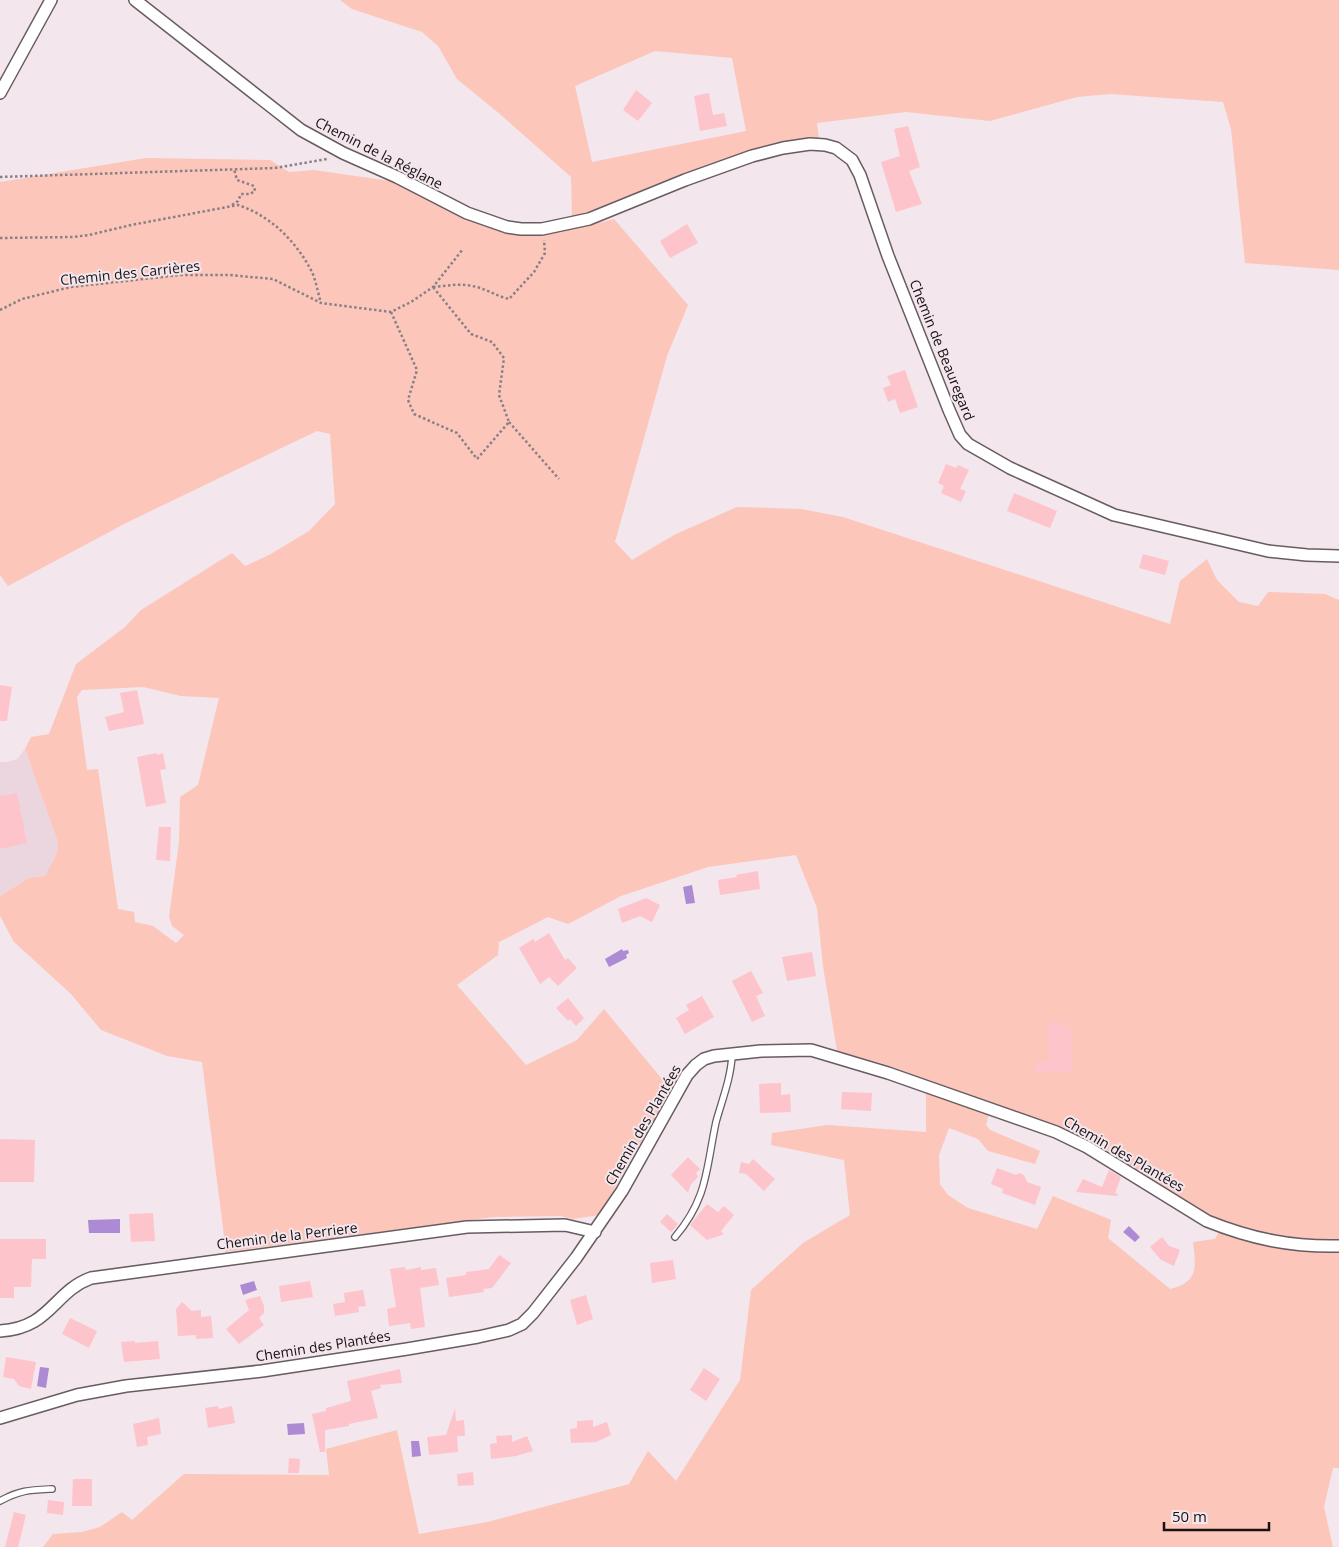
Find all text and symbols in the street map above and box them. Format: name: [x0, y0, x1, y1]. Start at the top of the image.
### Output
street label: Chemin de la Réglane: [312, 112, 446, 193]
street label: Chemin des Carrières: [59, 256, 201, 289]
street label: Chemin de Beauregard: [905, 276, 979, 423]
street label: Chemin des Plantées: [600, 1061, 685, 1189]
street label: Chemin des Plantées: [1060, 1111, 1188, 1196]
street label: Chemin de la Perriere: [215, 1217, 359, 1254]
street label: Chemin des Plantées: [254, 1325, 392, 1366]
scale bar: [1164, 1500, 1269, 1532]
text: 50 m: [1172, 1506, 1207, 1526]

